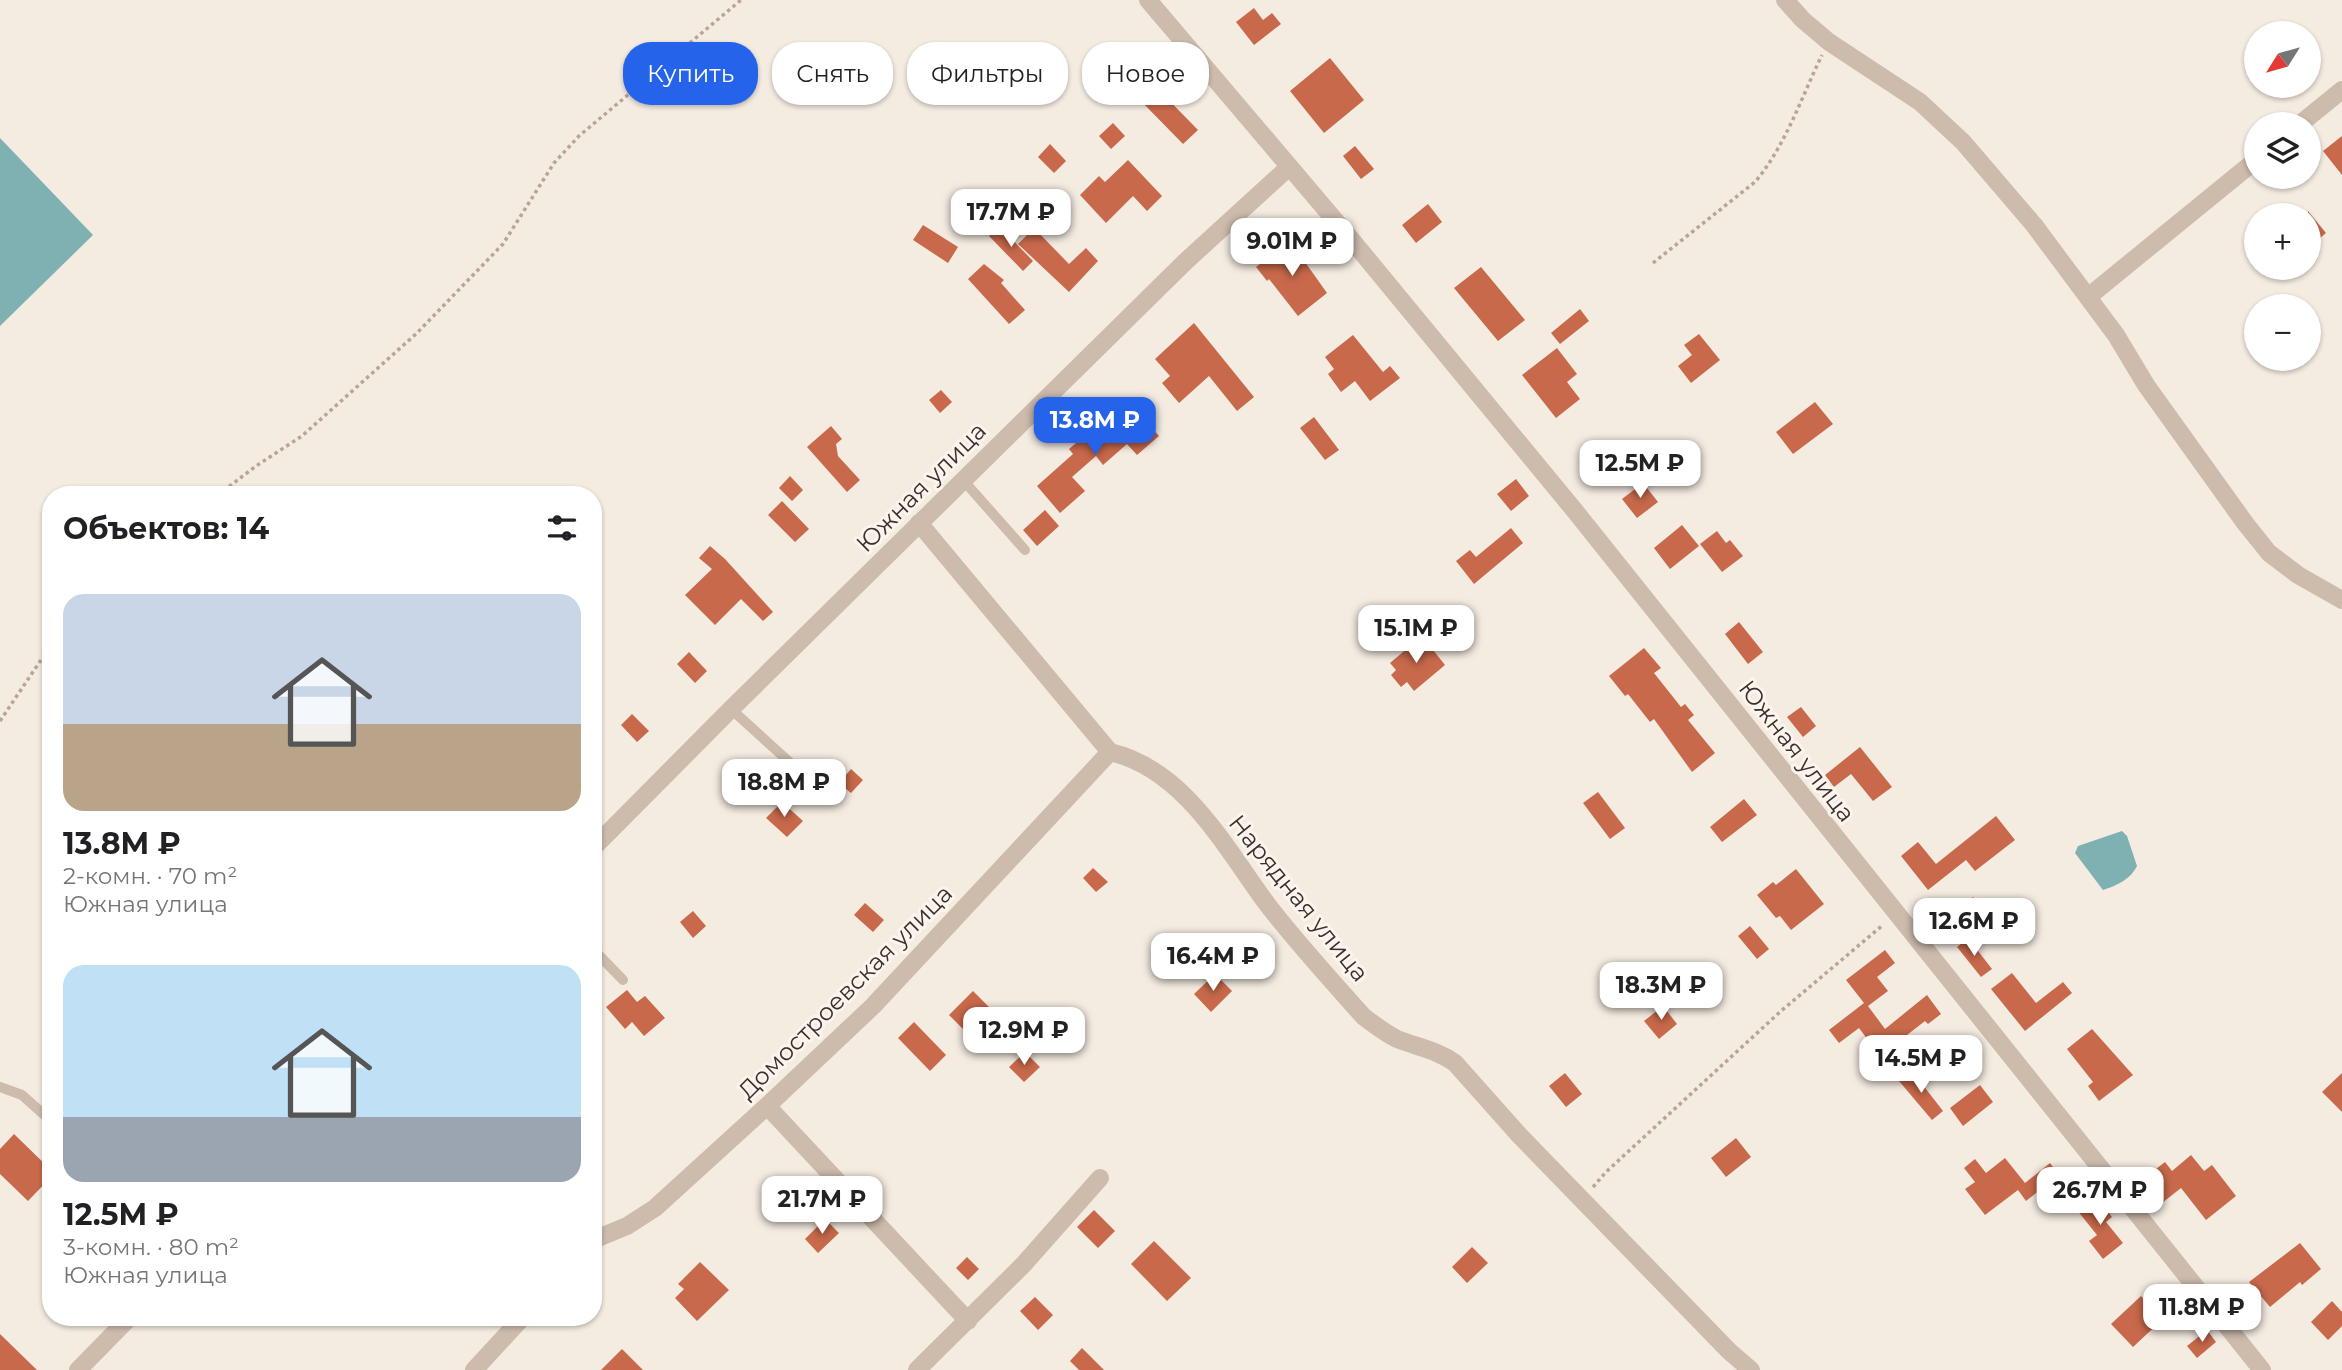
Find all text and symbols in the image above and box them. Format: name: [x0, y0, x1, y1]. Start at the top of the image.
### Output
north arrow: [2244, 21, 2320, 98]
map controls: [2244, 21, 2321, 371]
chip: Купить: [623, 42, 758, 105]
chip: Снять: [772, 42, 893, 105]
chip: Фильтры: [907, 42, 1068, 105]
chip: Новое: [1082, 42, 1209, 105]
button: layers: [2244, 112, 2321, 189]
pin: 17.7M ₽: [946, 190, 1076, 249]
text: 17.7M ₽: [967, 198, 1055, 226]
button: +: [2244, 203, 2321, 280]
pin: 9.01M ₽: [1227, 218, 1357, 278]
text: 9.01M ₽: [1247, 227, 1337, 255]
button: −: [2244, 294, 2321, 371]
pin: 13.8M ₽: [1030, 398, 1160, 457]
text: 13.8M ₽: [1050, 406, 1140, 434]
street label: Южная улица: [850, 416, 992, 558]
pin: 12.5M ₽: [1575, 440, 1705, 500]
text: 12.5M ₽: [1596, 449, 1684, 477]
icon: filters: [543, 509, 581, 547]
text: Объектов: 14: [63, 510, 269, 547]
pin: 15.1M ₽: [1351, 606, 1481, 665]
text: 15.1M ₽: [1374, 614, 1458, 642]
icon: home: [259, 639, 385, 765]
street label: Южная улица: [1733, 674, 1861, 828]
pin: 18.8M ₽: [719, 760, 849, 819]
text: 18.8M ₽: [738, 768, 830, 796]
street label: Нарядная улица: [1223, 809, 1375, 987]
text: 13.8M ₽: [63, 825, 181, 862]
text: 2-комн. · 70 m²: [63, 862, 237, 890]
street label: Домостроевская улица: [732, 879, 958, 1105]
text: Южная улица: [63, 890, 228, 918]
pin: 12.6M ₽: [1909, 898, 2039, 958]
text: 12.6M ₽: [1929, 907, 2019, 935]
pin: 16.4M ₽: [1148, 934, 1278, 993]
text: 16.4M ₽: [1167, 942, 1259, 970]
pin: 18.3M ₽: [1596, 962, 1726, 1022]
text: 18.3M ₽: [1616, 971, 1706, 999]
pin: 12.9M ₽: [959, 1007, 1089, 1067]
icon: home: [259, 1010, 385, 1136]
text: 12.9M ₽: [979, 1016, 1069, 1044]
pin: 14.5M ₽: [1856, 1036, 1986, 1095]
text: 14.5M ₽: [1875, 1044, 1967, 1072]
pin: 26.7M ₽: [2035, 1168, 2165, 1227]
pin: 21.7M ₽: [757, 1176, 887, 1236]
text: 26.7M ₽: [2053, 1176, 2147, 1204]
text: 21.7M ₽: [778, 1185, 866, 1213]
text: 12.5M ₽: [63, 1196, 179, 1233]
text: 3-комн. · 80 m²: [63, 1233, 239, 1261]
text: Южная улица: [63, 1261, 228, 1289]
pin: 11.8M ₽: [2137, 1284, 2267, 1344]
text: 11.8M ₽: [2159, 1293, 2245, 1321]

